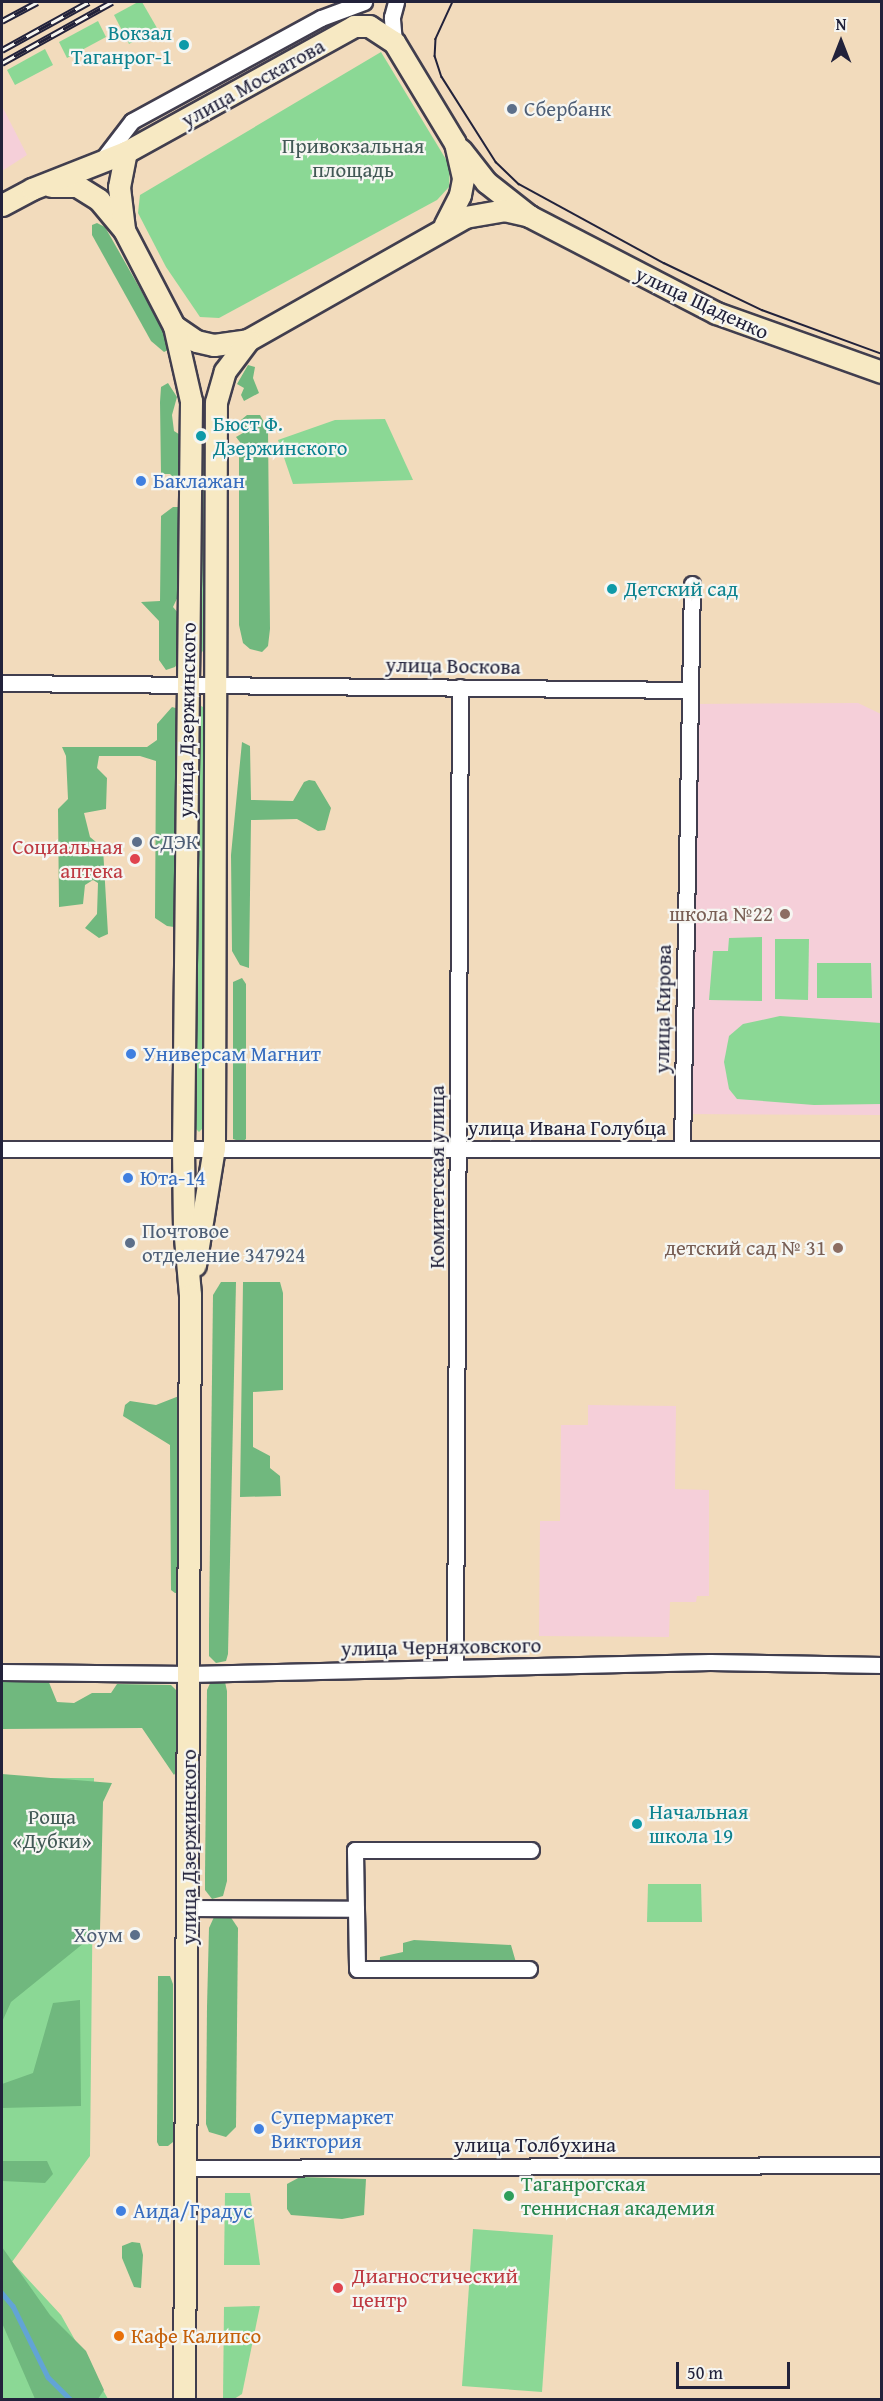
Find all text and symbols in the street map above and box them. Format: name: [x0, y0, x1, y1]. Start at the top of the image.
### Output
north arrow: [811, 12, 871, 72]
text: N: [836, 12, 846, 36]
place label: Вокзал Таганрог-1: [71, 20, 172, 70]
street label: улица Москатова: [177, 33, 329, 133]
marker: Вокзал Таганрог-1: [177, 38, 191, 52]
place label: Сбербанк: [524, 96, 611, 122]
marker: Сбербанк: [505, 102, 519, 116]
park label: Привокзальная площадь: [282, 133, 424, 183]
street label: улица Щаденко: [631, 261, 773, 345]
place label: Бюст Ф. Дзержинского: [213, 411, 347, 461]
marker: Бюст Ф. Дзержинского: [194, 429, 208, 443]
place label: Баклажан: [153, 468, 245, 494]
marker: Баклажан: [134, 474, 148, 488]
place label: Детский сад: [624, 576, 738, 602]
marker: Детский сад: [605, 582, 619, 596]
street label: улица Дзержинского: [173, 622, 201, 818]
street label: улица Воскова: [385, 652, 521, 680]
place label: СДЭК: [149, 829, 199, 855]
place label: Социальная аптека: [12, 834, 123, 884]
marker: СДЭК: [130, 835, 144, 849]
marker: Социальная аптека: [128, 852, 142, 866]
place label: школа №22: [669, 901, 773, 927]
marker: школа №22: [778, 907, 792, 921]
street label: улица Кирова: [649, 944, 677, 1074]
place label: Универсам Магнит: [143, 1041, 321, 1067]
marker: Универсам Магнит: [124, 1047, 138, 1061]
street label: Комитетская улица: [424, 1085, 450, 1269]
street label: улица Ивана Голубца: [468, 1115, 666, 1141]
place label: Юта-14: [140, 1165, 206, 1191]
marker: Юта-14: [121, 1171, 135, 1185]
place label: Почтовое отделение 347924: [142, 1218, 305, 1268]
place label: детский сад № 31: [665, 1235, 826, 1261]
marker: Почтовое отделение 347924: [123, 1236, 137, 1250]
marker: детский сад № 31: [831, 1241, 845, 1255]
street label: улица Черняховского: [341, 1633, 541, 1661]
street label: улица Дзержинского: [176, 1749, 202, 1945]
place label: Начальная школа 19: [649, 1799, 748, 1849]
park label: Роща «Дубки»: [12, 1804, 92, 1854]
marker: Начальная школа 19: [630, 1817, 644, 1831]
place label: Хоум: [74, 1922, 123, 1948]
marker: Хоум: [128, 1928, 142, 1942]
place label: Супермаркет Виктория: [271, 2104, 393, 2154]
marker: Супермаркет Виктория: [252, 2122, 266, 2136]
street label: улица Толбухина: [454, 2132, 616, 2158]
place label: Таганрогская теннисная академия: [521, 2171, 715, 2221]
marker: Таганрогская теннисная академия: [502, 2189, 516, 2203]
place label: Аида/Градус: [133, 2198, 252, 2224]
marker: Аида/Градус: [114, 2204, 128, 2218]
place label: Диагностический центр: [352, 2263, 518, 2313]
marker: Диагностический центр: [329, 2279, 347, 2297]
place label: Кафе Калипсо: [131, 2323, 261, 2349]
marker: Кафе Калипсо: [112, 2329, 126, 2343]
scale bar: [679, 2350, 793, 2388]
text: 50 m: [687, 2359, 723, 2386]

